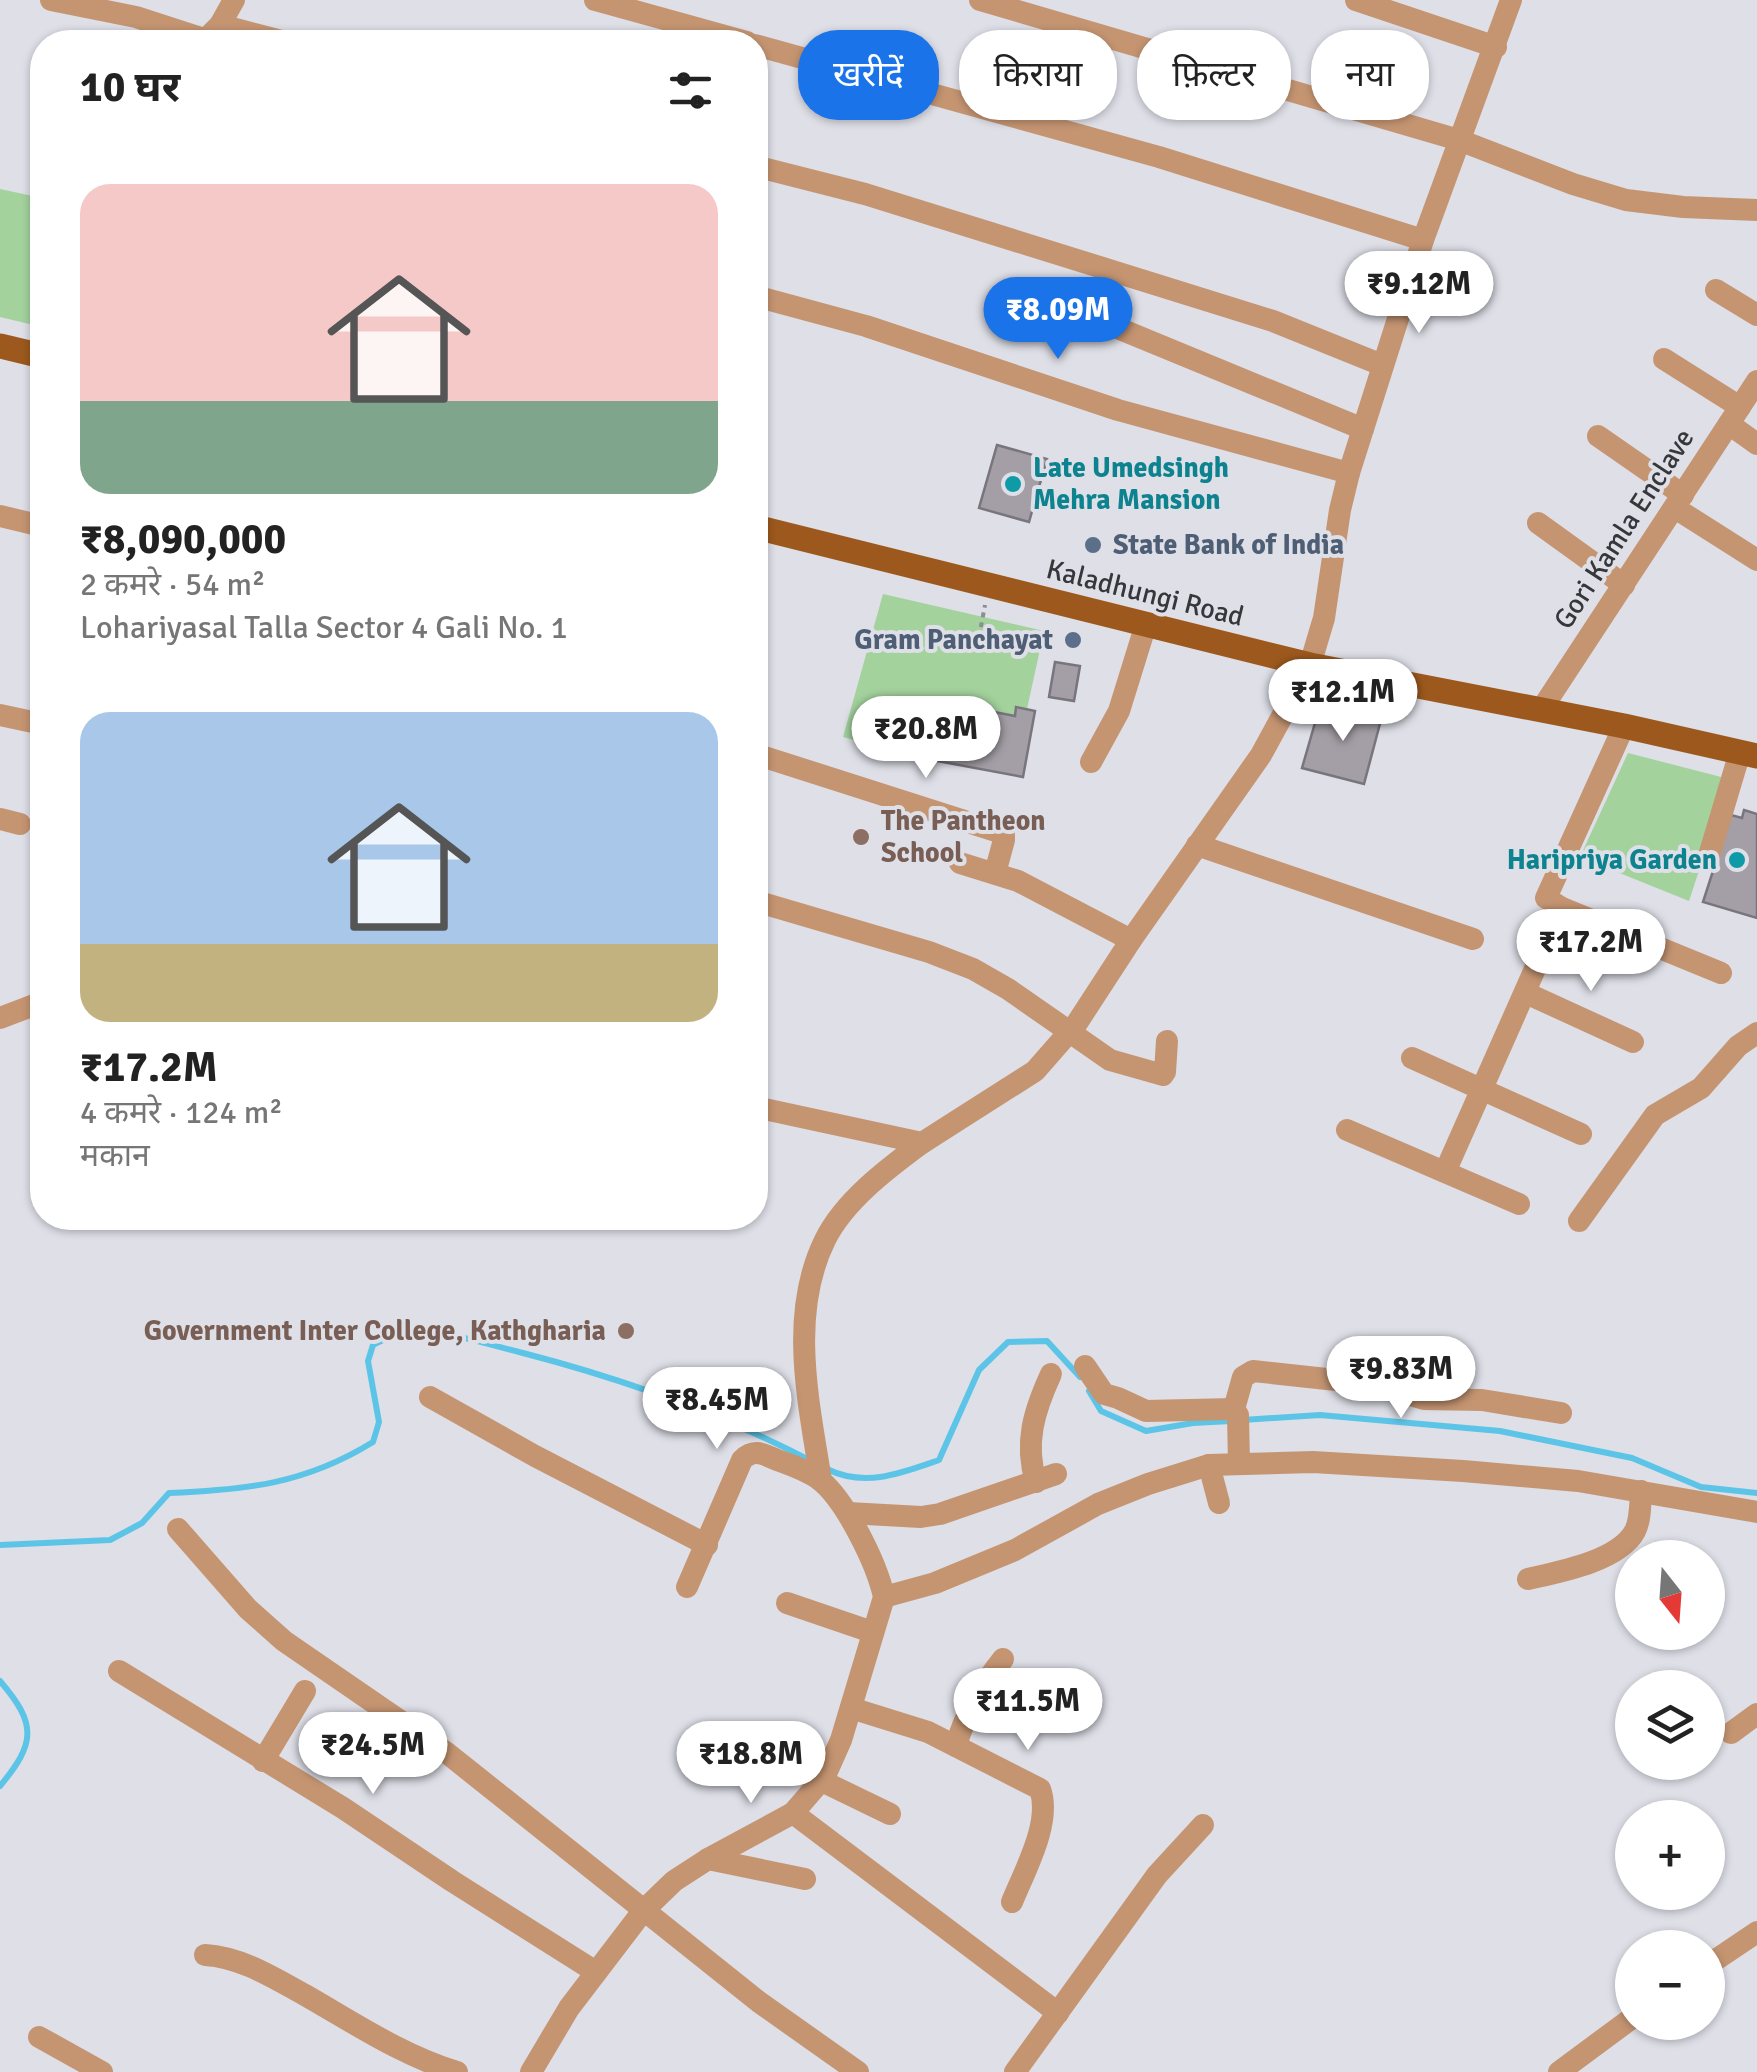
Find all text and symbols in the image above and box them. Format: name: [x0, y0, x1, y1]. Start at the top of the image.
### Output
chip: खरीदें: [798, 30, 939, 120]
chip: किराया: [959, 30, 1117, 120]
chip: फ़िल्टर: [1137, 30, 1291, 120]
chip: नया: [1311, 30, 1429, 120]
text: 10 घर: [80, 62, 180, 113]
icon: filters: [663, 63, 718, 118]
icon: home: [309, 249, 489, 429]
pin: ₹9.12M: [1338, 251, 1500, 336]
text: ₹9.12M: [1367, 264, 1471, 303]
pin: ₹8.09M: [977, 277, 1139, 362]
text: ₹8.09M: [1006, 290, 1110, 329]
street label: Gori Kamla Enclave: [1547, 423, 1701, 635]
place label: Late Umedsingh Mehra Mansion: [1033, 451, 1229, 517]
marker: Late Umedsingh Mehra Mansion: [1002, 473, 1024, 495]
text: ₹8,090,000: [80, 514, 286, 565]
place label: State Bank of India: [1113, 528, 1344, 562]
marker: State Bank of India: [1082, 534, 1104, 556]
street label: Kaladhungi Road: [1043, 552, 1247, 634]
text: 2 कमरे · 54 m²: [80, 565, 266, 604]
text: Lohariyasal Talla Sector 4 Gali No. 1: [80, 608, 568, 647]
place label: Gram Panchayat: [854, 623, 1054, 657]
marker: Gram Panchayat: [1062, 629, 1084, 651]
pin: ₹12.1M: [1262, 659, 1424, 744]
text: ₹12.1M: [1291, 672, 1395, 711]
pin: ₹20.8M: [845, 696, 1007, 781]
text: ₹20.8M: [874, 709, 978, 748]
icon: home: [309, 777, 489, 957]
place label: The Pantheon School: [881, 804, 1046, 870]
marker: The Pantheon School: [850, 826, 872, 848]
place label: Haripriya Garden: [1507, 843, 1717, 877]
marker: Haripriya Garden: [1726, 849, 1748, 871]
pin: ₹17.2M: [1510, 909, 1672, 994]
text: ₹17.2M: [1539, 922, 1643, 961]
text: ₹17.2M: [80, 1042, 218, 1093]
text: 4 कमरे · 124 m²: [80, 1093, 283, 1132]
text: मकान: [80, 1136, 150, 1175]
place label: Government Inter College, Kathgharia: [144, 1314, 606, 1348]
marker: Government Inter College, Kathgharia: [615, 1320, 637, 1342]
pin: ₹9.83M: [1320, 1336, 1482, 1421]
text: ₹9.83M: [1349, 1349, 1453, 1388]
pin: ₹8.45M: [636, 1367, 798, 1452]
text: ₹8.45M: [665, 1380, 769, 1419]
north arrow: [1615, 1540, 1725, 1650]
map controls: [1615, 1540, 1725, 2040]
pin: ₹11.5M: [947, 1668, 1109, 1753]
button: layers: [1615, 1670, 1725, 1780]
text: ₹11.5M: [976, 1681, 1080, 1720]
pin: ₹24.5M: [292, 1712, 454, 1797]
pin: ₹18.8M: [670, 1721, 832, 1806]
text: ₹24.5M: [321, 1725, 425, 1764]
text: ₹18.8M: [699, 1734, 803, 1773]
button: +: [1615, 1800, 1725, 1910]
button: −: [1615, 1930, 1725, 2040]

